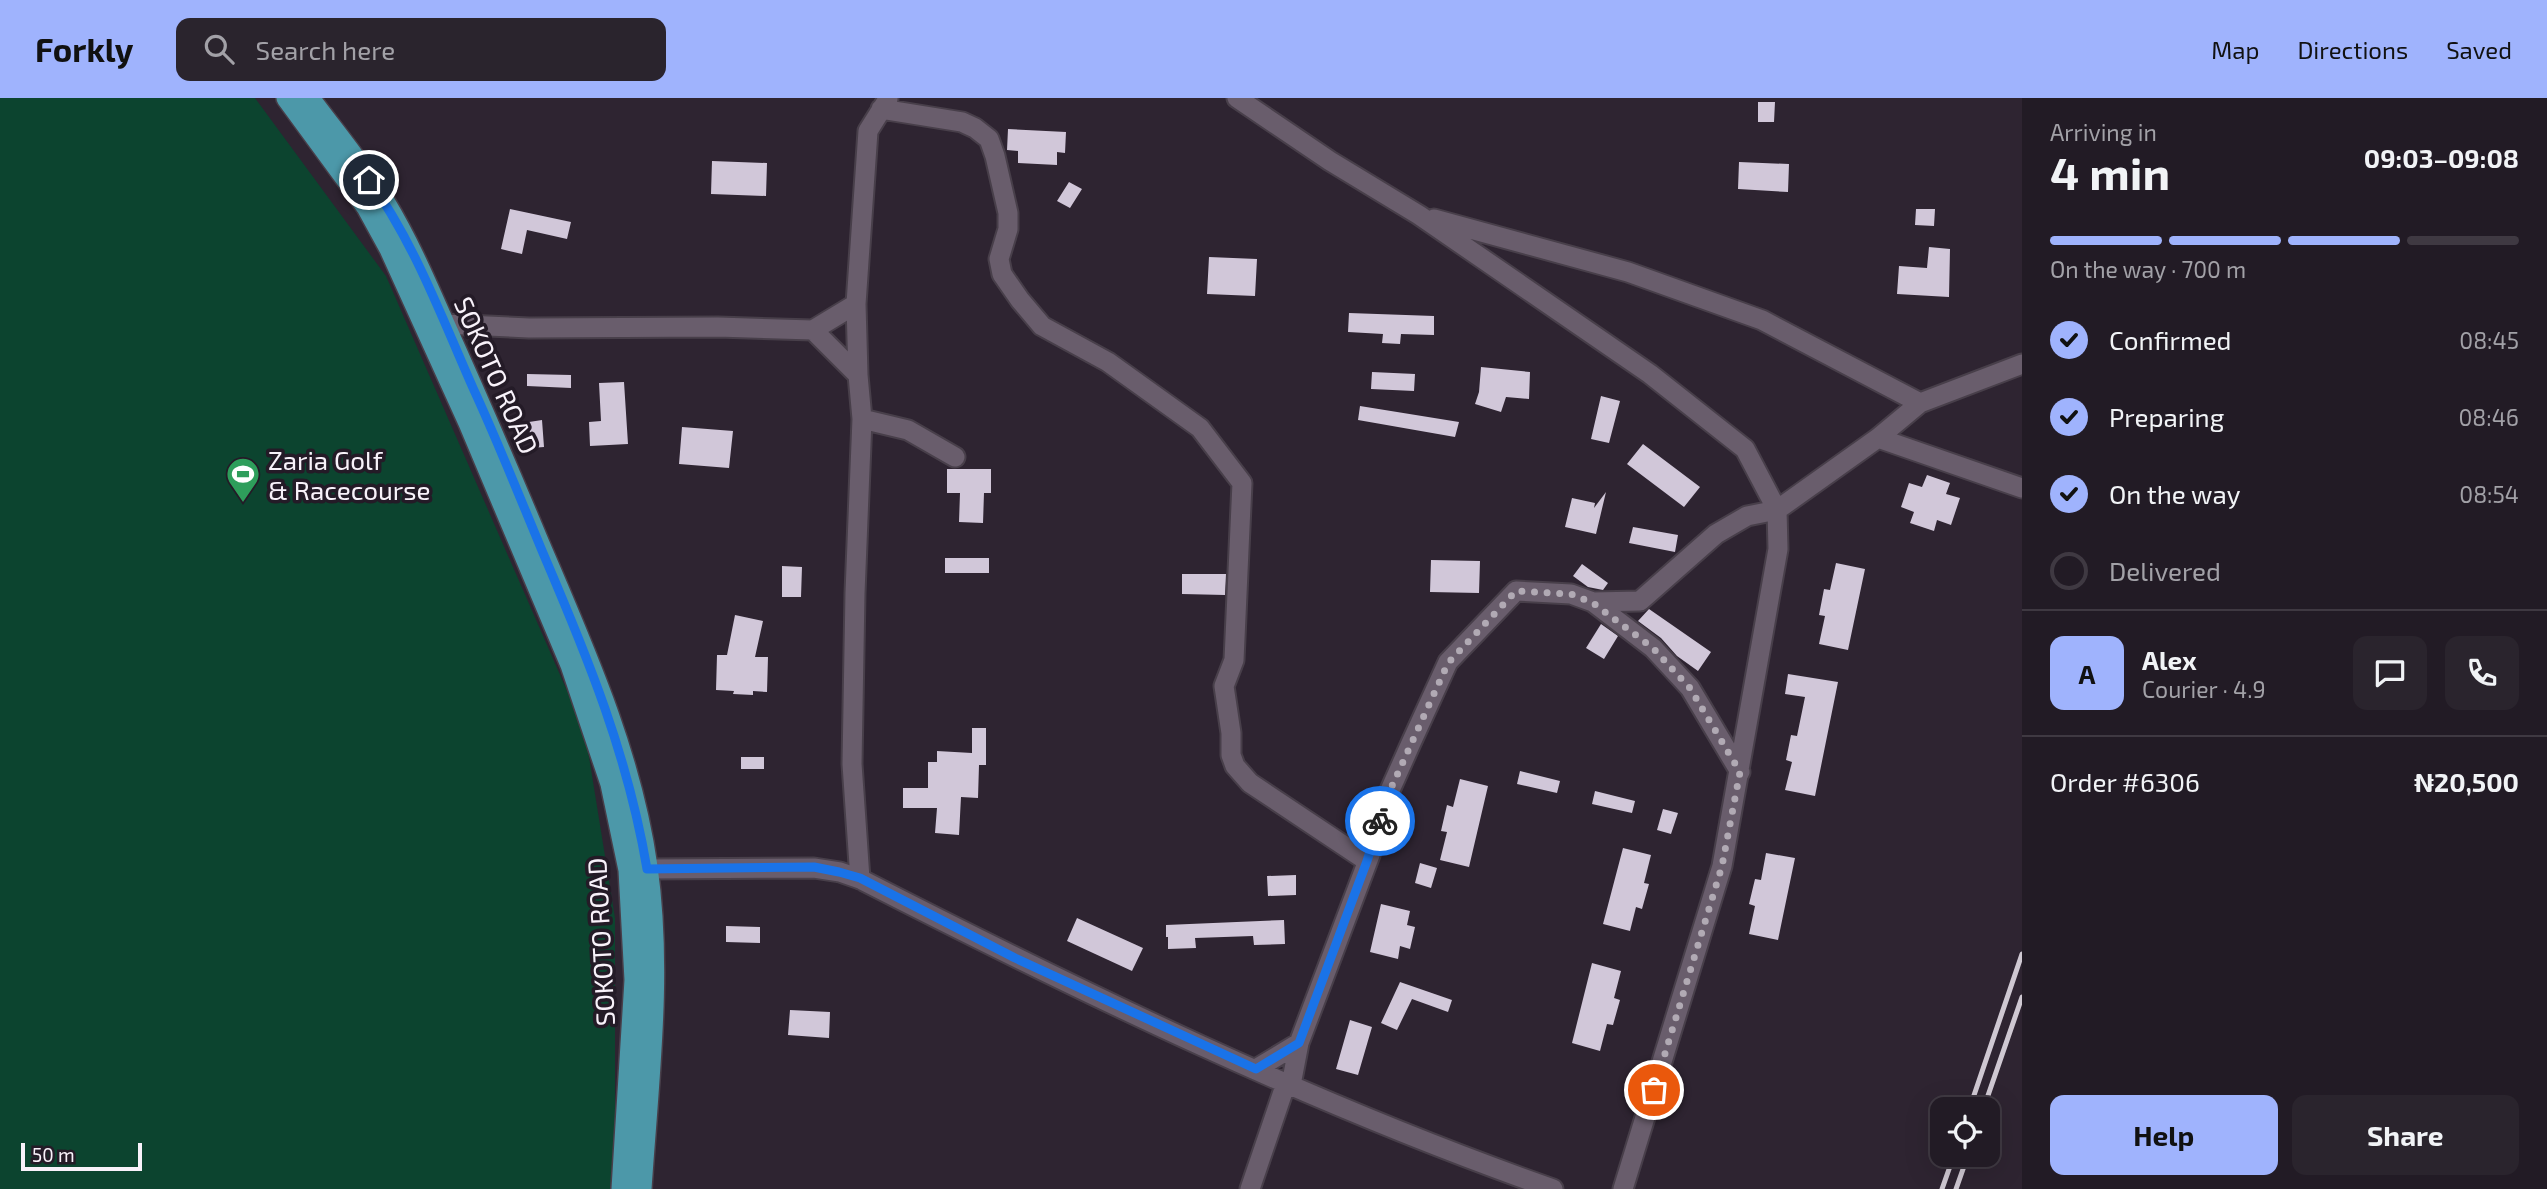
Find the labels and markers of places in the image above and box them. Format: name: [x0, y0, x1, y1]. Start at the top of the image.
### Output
pin: [339, 150, 399, 210]
place label: Zaria Golf & Racecourse: [268, 444, 430, 505]
sports icon: Zaria Golf & Racecourse: [224, 455, 262, 504]
pin: [1624, 1060, 1684, 1120]

